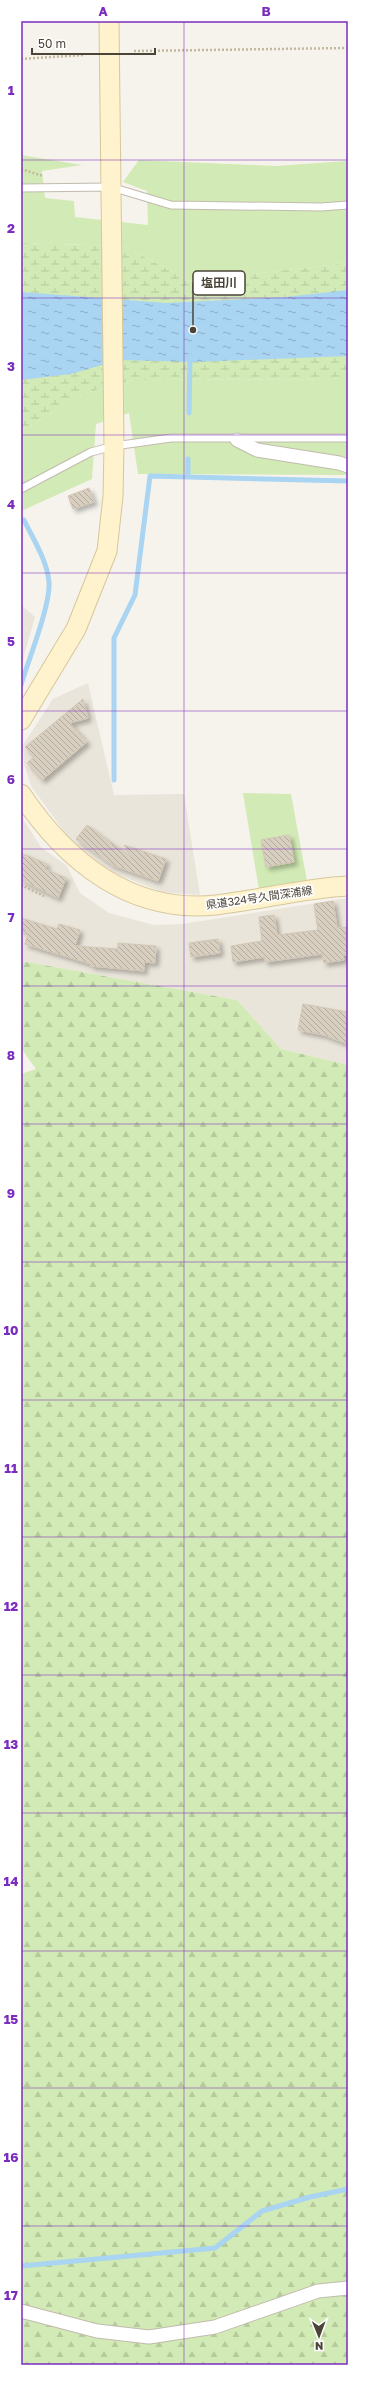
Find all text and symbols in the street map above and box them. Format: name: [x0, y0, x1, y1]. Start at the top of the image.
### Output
text: A: [98, 3, 108, 19]
text: B: [261, 3, 271, 19]
scale bar: [32, 30, 155, 56]
text: 50 m: [38, 36, 66, 51]
text: 1: [8, 82, 15, 98]
text: 2: [7, 220, 15, 236]
callout: 塩田川: [193, 271, 245, 295]
text: 塩田川: [201, 275, 237, 290]
text: 3: [7, 358, 15, 374]
text: 4: [7, 496, 15, 512]
text: 5: [7, 633, 15, 649]
text: 6: [7, 771, 15, 787]
street label: 県道324号久間深浦線: [205, 883, 313, 911]
text: 7: [7, 909, 15, 925]
text: 8: [7, 1047, 15, 1063]
text: 9: [7, 1185, 15, 1201]
text: 10: [3, 1322, 19, 1338]
text: 11: [4, 1460, 18, 1476]
text: 12: [4, 1598, 18, 1614]
text: 13: [4, 1736, 18, 1752]
text: 14: [4, 1873, 18, 1889]
text: 15: [4, 2011, 18, 2027]
text: 16: [4, 2149, 18, 2165]
text: 17: [4, 2287, 18, 2303]
north arrow: [299, 2316, 339, 2356]
text: N: [315, 2340, 323, 2353]

